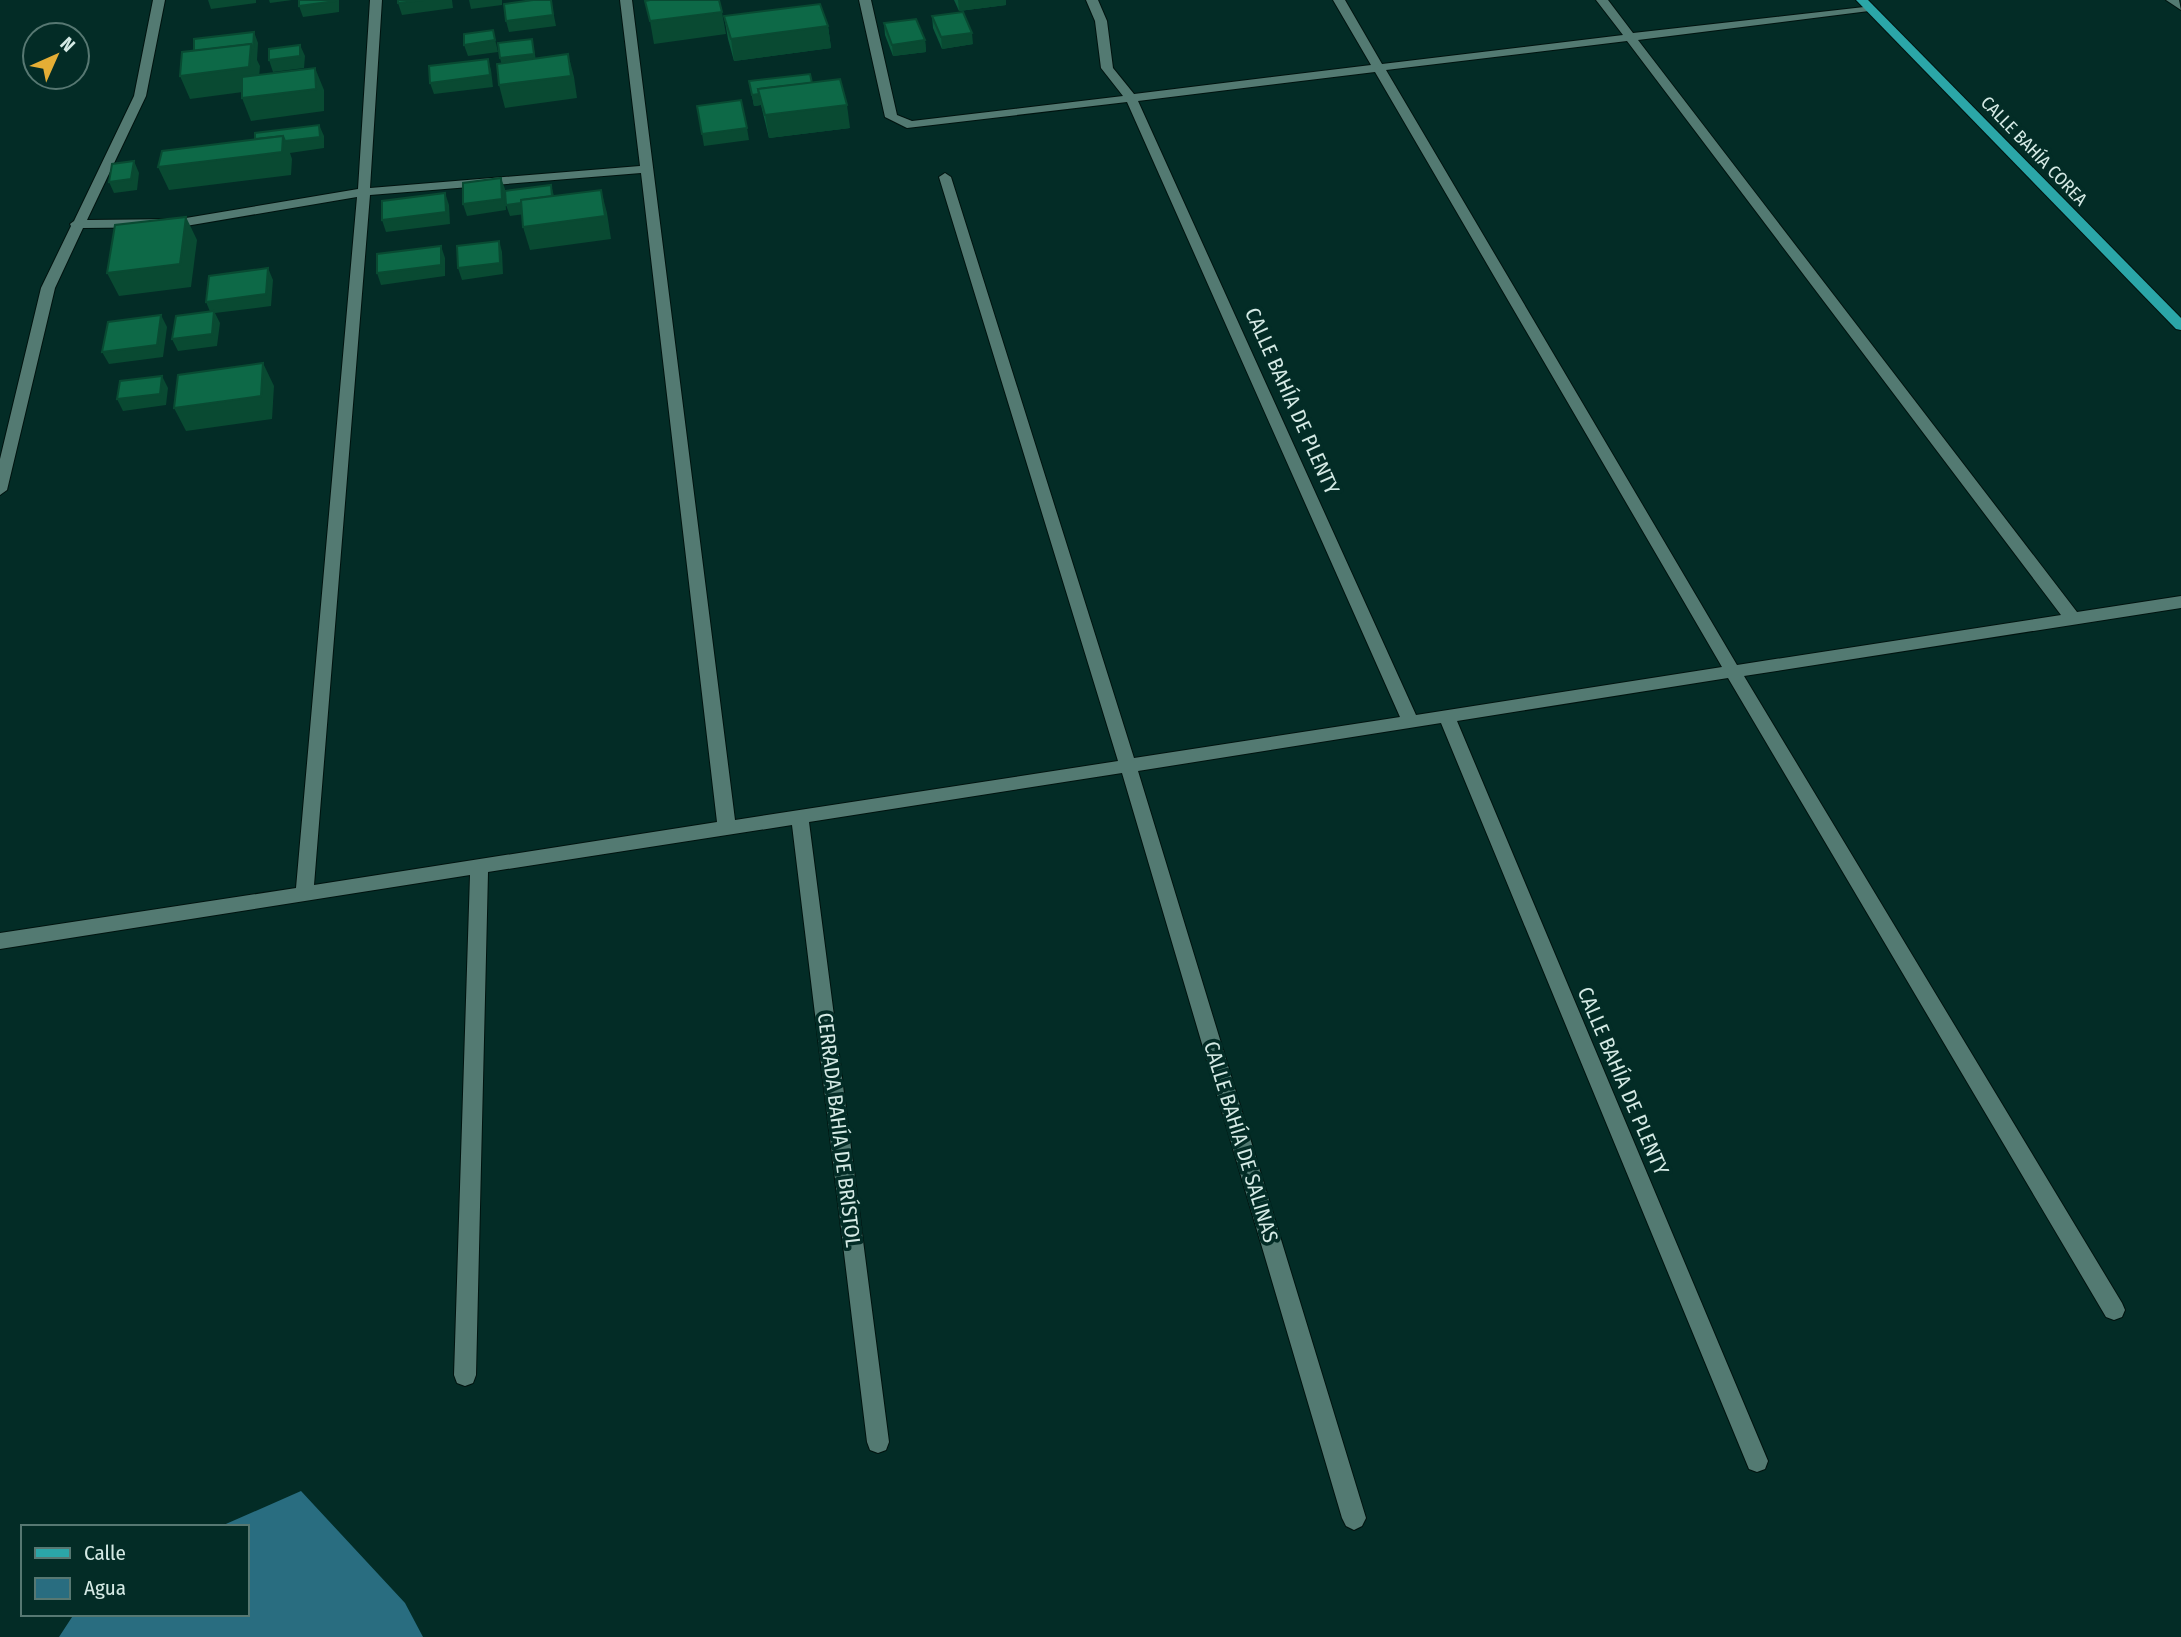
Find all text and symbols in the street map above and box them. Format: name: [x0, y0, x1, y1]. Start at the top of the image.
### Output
north arrow: [21, 21, 91, 91]
text: N: [56, 32, 80, 56]
street label: CALLE BAHÍA COREA: [1976, 91, 2093, 211]
street label: CALLE BAHÍA DE PLENTY: [1239, 304, 1345, 499]
street label: CALLE BAHÍA DE PLENTY: [1572, 983, 1675, 1179]
street label: CERRADA BAHÍA DE BRÍSTOL: [812, 1011, 866, 1249]
street label: CALLE BAHÍA DE SALINAS: [1198, 1038, 1284, 1246]
legend: [21, 1525, 248, 1616]
text: Calle: [84, 1540, 126, 1566]
text: Agua: [84, 1575, 126, 1601]

